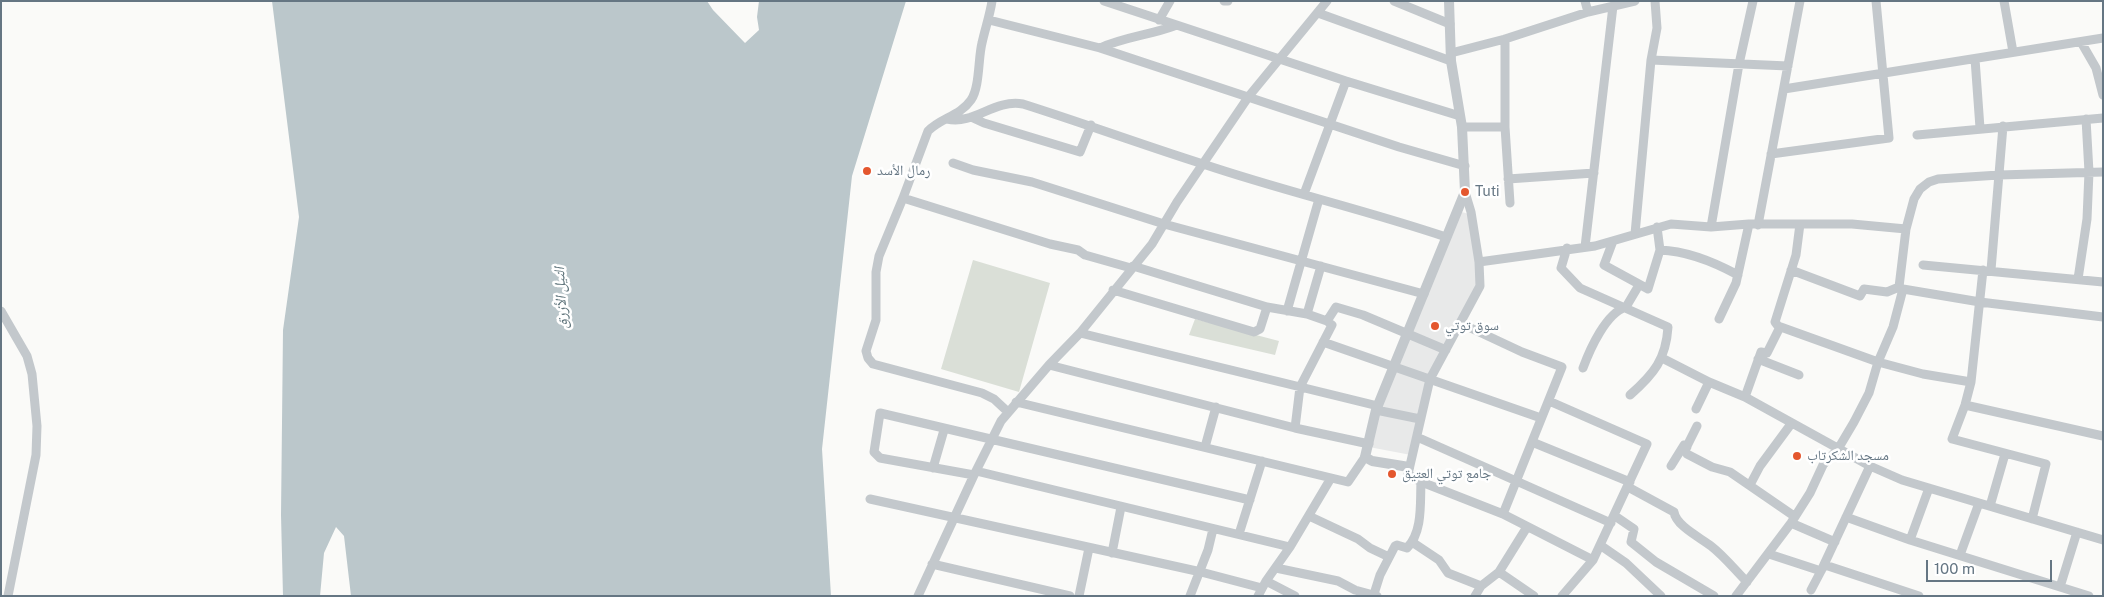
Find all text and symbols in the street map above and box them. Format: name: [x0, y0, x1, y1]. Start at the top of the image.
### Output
place label: رمال الأسد: [877, 163, 930, 179]
marker: رمال الأسد: [861, 165, 873, 177]
place label: Tuti: [1475, 184, 1500, 200]
marker: Tuti: [1459, 186, 1471, 198]
water label: النيل الأزرق: [550, 267, 572, 329]
place label: سوق توتي: [1445, 318, 1499, 334]
marker: سوق توتي: [1429, 320, 1441, 332]
place label: مسجد الشكرتاب: [1807, 448, 1889, 464]
marker: مسجد الشكرتاب: [1791, 450, 1803, 462]
place label: جامع توتي العتيق: [1402, 466, 1491, 482]
marker: جامع توتي العتيق: [1386, 468, 1398, 480]
scale bar: [1929, 550, 2055, 582]
text: 100 m: [1934, 560, 1975, 577]

